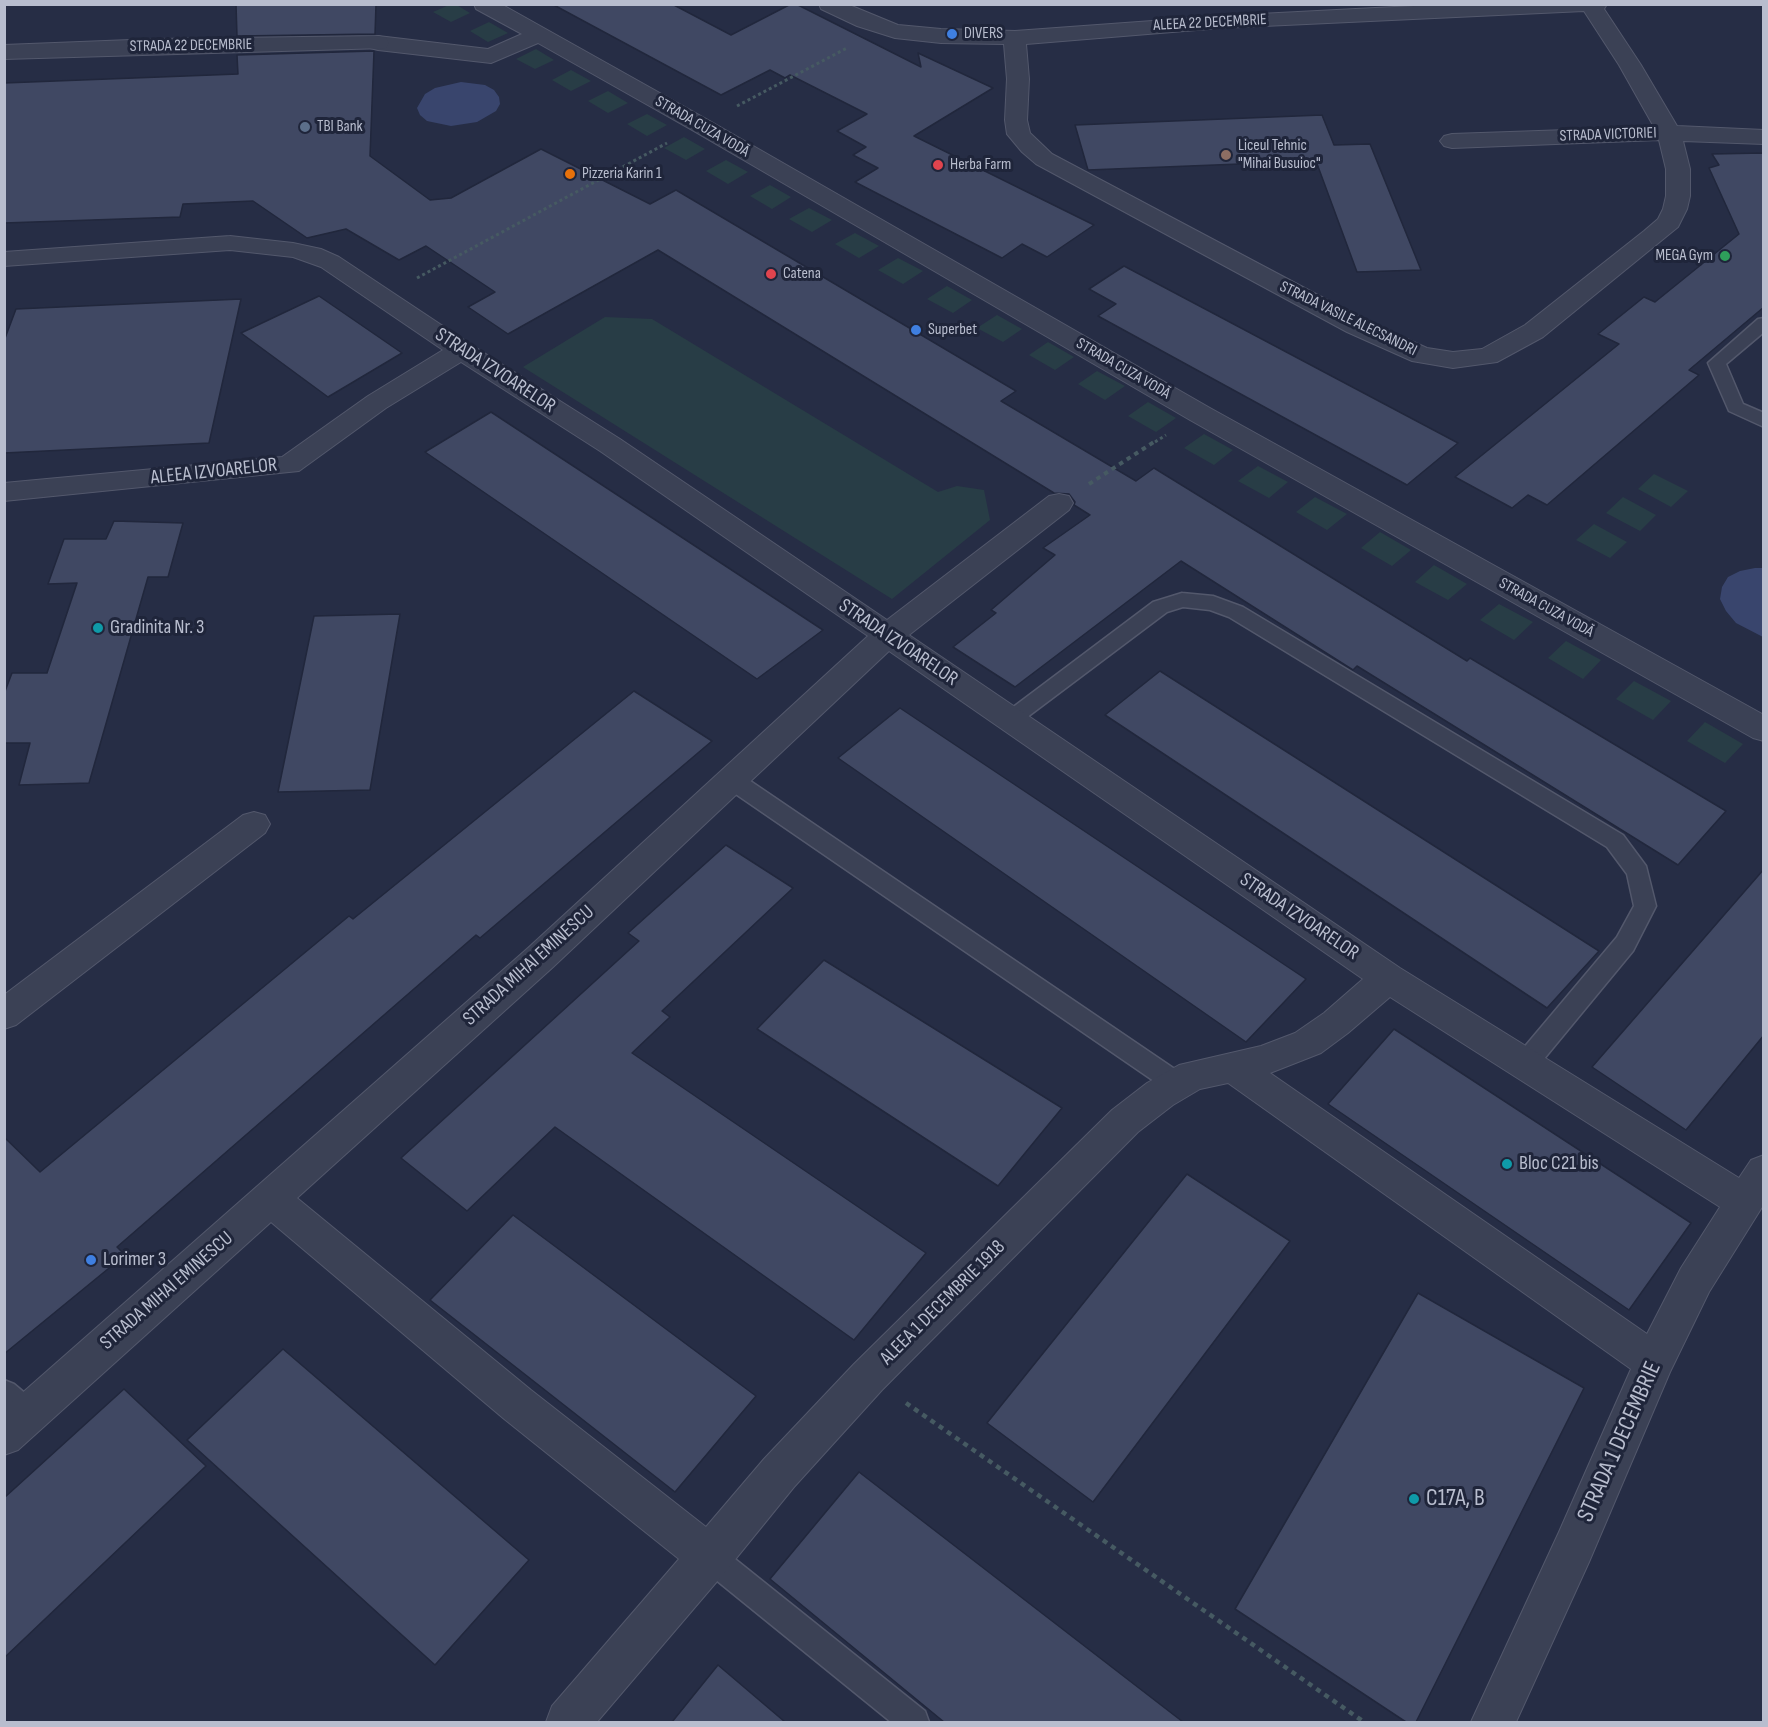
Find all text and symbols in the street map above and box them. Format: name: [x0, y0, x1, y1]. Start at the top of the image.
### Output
street label: ALEEA 22 DECEMBRIE: [1153, 10, 1267, 36]
place label: DIVERS: [964, 24, 1003, 44]
marker: DIVERS: [945, 27, 959, 41]
street label: STRADA 22 DECEMBRIE: [130, 35, 252, 57]
street label: STRADA CUZA VODĂ: [651, 92, 753, 162]
place label: TBI Bank: [317, 117, 363, 137]
marker: TBI Bank: [298, 120, 312, 134]
street label: STRADA VICTORIEI: [1559, 124, 1657, 146]
place label: Liceul Tehnic "Mihai Busuioc": [1238, 136, 1321, 174]
marker: Liceul Tehnic "Mihai Busuioc": [1219, 148, 1233, 162]
place label: Herba Farm: [950, 155, 1011, 175]
marker: Herba Farm: [931, 158, 945, 172]
place label: Pizzeria Karin 1: [582, 164, 662, 184]
marker: Pizzeria Karin 1: [563, 167, 577, 181]
place label: MEGA Gym: [1655, 246, 1713, 266]
marker: MEGA Gym: [1718, 249, 1732, 263]
place label: Catena: [783, 264, 821, 284]
marker: Catena: [764, 267, 778, 281]
street label: STRADA VASILE ALECSANDRI: [1276, 277, 1420, 361]
place label: Superbet: [928, 320, 977, 340]
street label: STRADA IZVOARELOR: [430, 323, 560, 419]
marker: Superbet: [909, 323, 923, 337]
street label: STRADA CUZA VODĂ: [1072, 334, 1174, 404]
street label: ALEEA IZVOARELOR: [149, 453, 279, 491]
street label: STRADA CUZA VODĂ: [1495, 574, 1597, 642]
street label: STRADA IZVOARELOR: [834, 594, 962, 692]
place label: Gradinita Nr. 3: [110, 616, 204, 640]
marker: Gradinita Nr. 3: [91, 621, 105, 635]
street label: STRADA IZVOARELOR: [1235, 868, 1363, 966]
street label: STRADA MIHAI EMINESCU: [459, 901, 599, 1031]
place label: Bloc C21 bis: [1519, 1152, 1599, 1176]
marker: Bloc C21 bis: [1500, 1157, 1514, 1171]
street label: STRADA MIHAI EMINESCU: [96, 1227, 238, 1355]
street label: ALEEA 1 DECEMBRIE 1918: [875, 1235, 1011, 1371]
place label: Lorimer 3: [103, 1248, 166, 1272]
marker: Lorimer 3: [84, 1253, 98, 1267]
street label: STRADA 1 DECEMBRIE: [1572, 1357, 1668, 1527]
place label: C17A, B: [1426, 1485, 1485, 1513]
marker: C17A, B: [1407, 1492, 1421, 1506]

